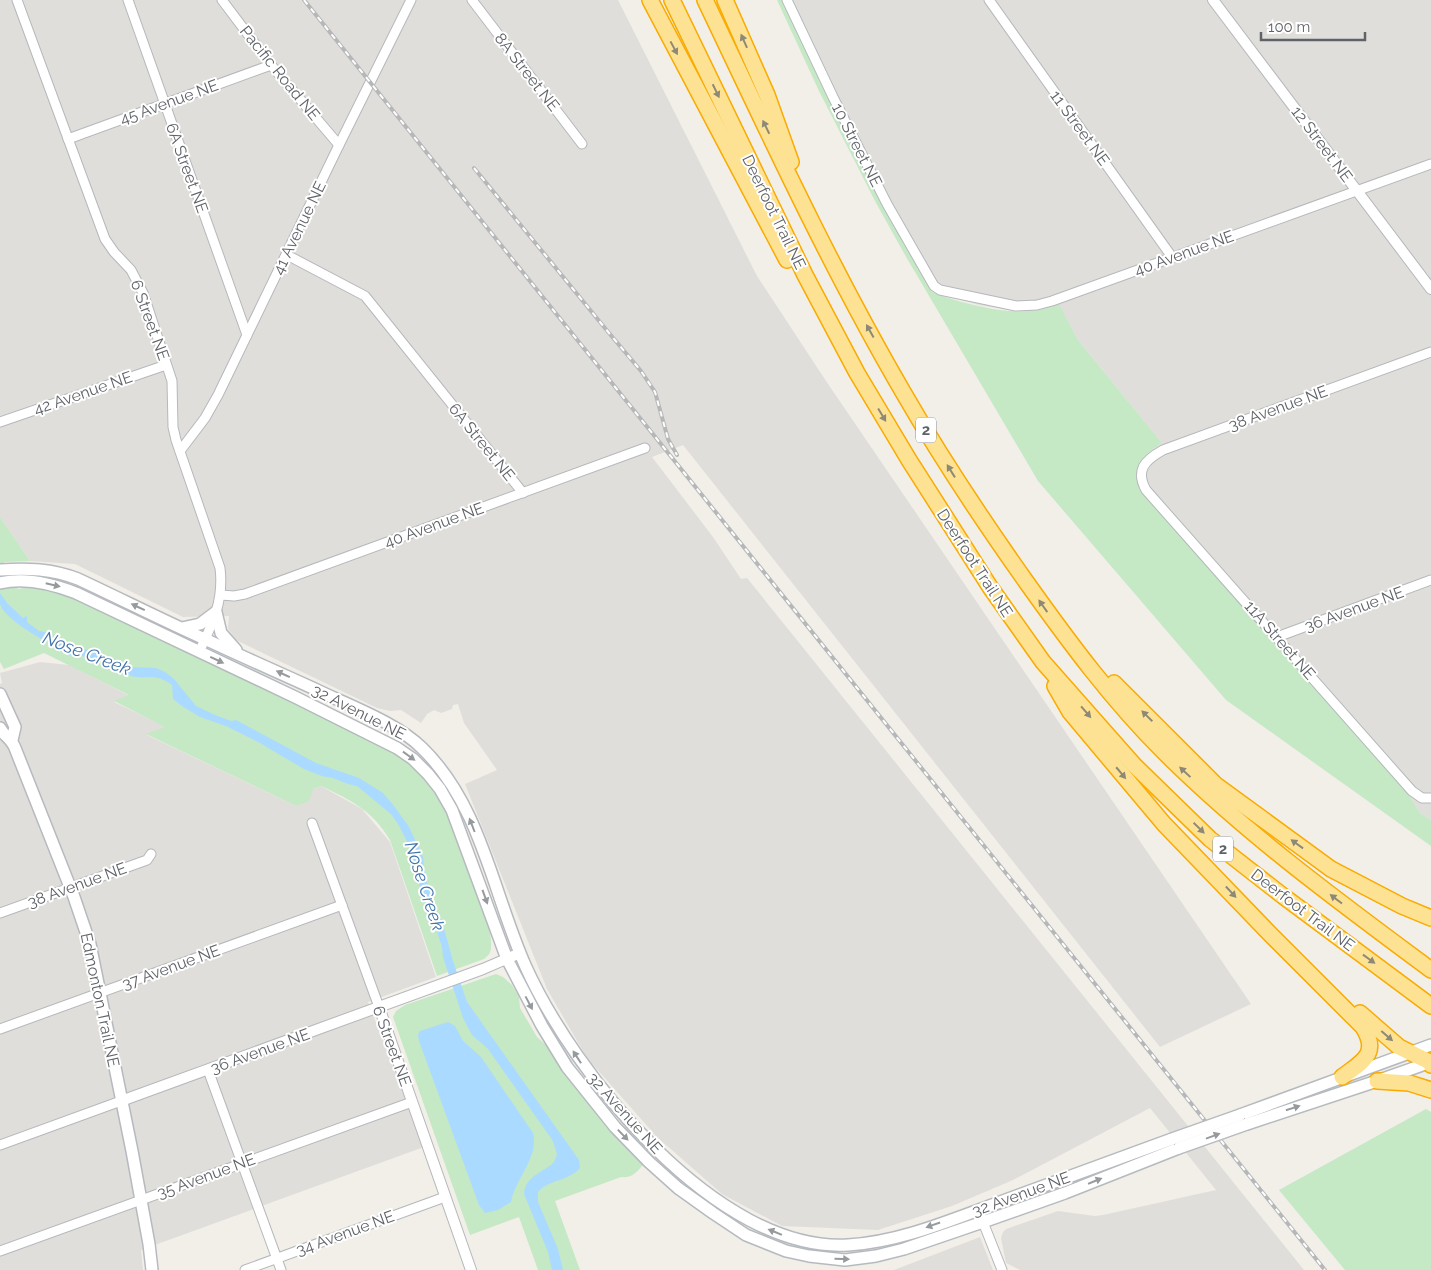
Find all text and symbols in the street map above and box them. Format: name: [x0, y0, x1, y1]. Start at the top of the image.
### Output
scale bar: [1261, 10, 1365, 42]
text: 100 m: [1268, 18, 1310, 36]
street label: Pacific Road NE: [236, 22, 324, 124]
street label: 8A Street NE: [490, 29, 564, 115]
one-way arrow: [739, 34, 747, 48]
one-way arrow: [670, 41, 679, 54]
street label: 45 Avenue NE: [117, 75, 221, 129]
one-way arrow: [712, 84, 720, 98]
street label: 11 Street NE: [1046, 87, 1114, 170]
street label: 10 Street NE: [828, 100, 886, 190]
street label: 12 Street NE: [1287, 102, 1357, 186]
one-way arrow: [762, 119, 770, 134]
street label: 6A Street NE: [162, 120, 212, 216]
street label: Deerfoot Trail NE: [738, 152, 810, 273]
street label: 41 Avenue NE: [268, 178, 330, 278]
street label: 40 Avenue NE: [1132, 226, 1237, 280]
street label: 6 Street NE: [127, 277, 173, 363]
one-way arrow: [865, 324, 874, 338]
street label: 42 Avenue NE: [31, 367, 135, 419]
street label: 38 Avenue NE: [1226, 381, 1330, 435]
street label: 6A Street NE: [445, 399, 519, 485]
one-way arrow: [877, 408, 886, 421]
road number: 2: [916, 418, 936, 442]
one-way arrow: [947, 465, 956, 478]
street label: 40 Avenue NE: [382, 498, 487, 552]
street label: Deerfoot Trail NE: [933, 505, 1017, 621]
one-way arrow: [46, 581, 61, 589]
street label: 36 Avenue NE: [1302, 582, 1406, 636]
street label: 11A Street NE: [1240, 597, 1320, 684]
one-way arrow: [1038, 599, 1048, 612]
one-way arrow: [131, 603, 145, 611]
water label: Nose Creek: [40, 627, 134, 680]
one-way arrow: [210, 656, 224, 664]
one-way arrow: [276, 670, 290, 678]
street label: 32 Avenue NE: [309, 680, 409, 744]
one-way arrow: [1081, 705, 1092, 718]
one-way arrow: [1141, 710, 1153, 722]
one-way arrow: [402, 751, 415, 761]
one-way arrow: [1115, 766, 1126, 779]
one-way arrow: [1178, 766, 1191, 777]
one-way arrow: [468, 818, 476, 832]
one-way arrow: [1193, 822, 1205, 834]
road number: 2: [1213, 836, 1233, 862]
water label: Nose Creek: [401, 839, 449, 934]
one-way arrow: [1290, 839, 1304, 849]
street label: 38 Avenue NE: [25, 858, 129, 912]
street label: Deerfoot Trail NE: [1247, 865, 1359, 955]
one-way arrow: [1225, 886, 1237, 898]
one-way arrow: [481, 890, 489, 905]
one-way arrow: [1329, 894, 1343, 904]
street label: Edmonton Trail NE: [76, 931, 124, 1069]
street label: 37 Avenue NE: [119, 940, 223, 994]
one-way arrow: [1363, 954, 1376, 964]
one-way arrow: [525, 995, 533, 1010]
street label: 6 Street NE: [369, 1003, 415, 1089]
street label: 36 Avenue NE: [208, 1024, 312, 1078]
one-way arrow: [1380, 1030, 1392, 1042]
one-way arrow: [572, 1050, 582, 1063]
street label: 32 Avenue NE: [584, 1068, 667, 1158]
one-way arrow: [1286, 1104, 1301, 1112]
one-way arrow: [617, 1128, 629, 1140]
one-way arrow: [1206, 1132, 1221, 1140]
street label: 35 Avenue NE: [154, 1149, 258, 1203]
street label: 32 Avenue NE: [969, 1167, 1073, 1221]
one-way arrow: [1088, 1177, 1103, 1185]
street label: 34 Avenue NE: [293, 1206, 397, 1260]
one-way arrow: [925, 1222, 940, 1230]
one-way arrow: [767, 1228, 782, 1236]
one-way arrow: [835, 1255, 851, 1263]

